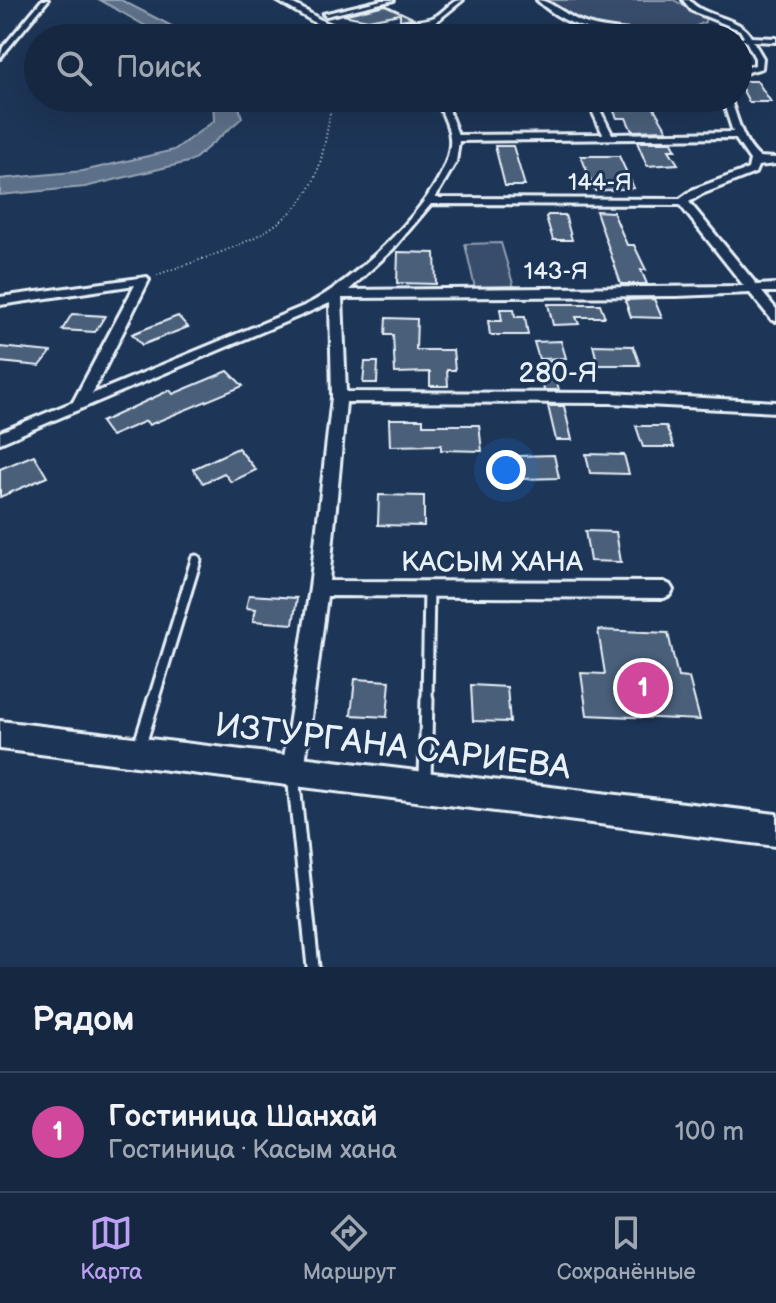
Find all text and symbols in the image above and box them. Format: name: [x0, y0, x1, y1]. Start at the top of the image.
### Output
search box: [24, 24, 752, 112]
icon: search: [52, 46, 96, 90]
text: Поиск: [116, 50, 202, 86]
street label: 144-Я: [568, 168, 632, 197]
street label: 143-Я: [524, 257, 588, 286]
street label: 280-Я: [518, 357, 598, 390]
your location: [486, 450, 526, 490]
street label: КАСЫМ ХАНА: [401, 546, 584, 579]
pin: 1: [617, 658, 669, 718]
street label: ИЗТУРГАНА САРИЕВА: [213, 704, 573, 789]
text: Рядом: [32, 999, 134, 1040]
text: Гостиница Шанхай: [108, 1099, 378, 1135]
text: 1: [53, 1117, 63, 1148]
text: 100 m: [675, 1117, 744, 1148]
text: Гостиница · Касым хана: [108, 1135, 397, 1166]
tab: Карта: [80, 1211, 142, 1286]
tab: Маршрут: [303, 1211, 396, 1286]
tab: Сохранённые: [557, 1211, 696, 1286]

